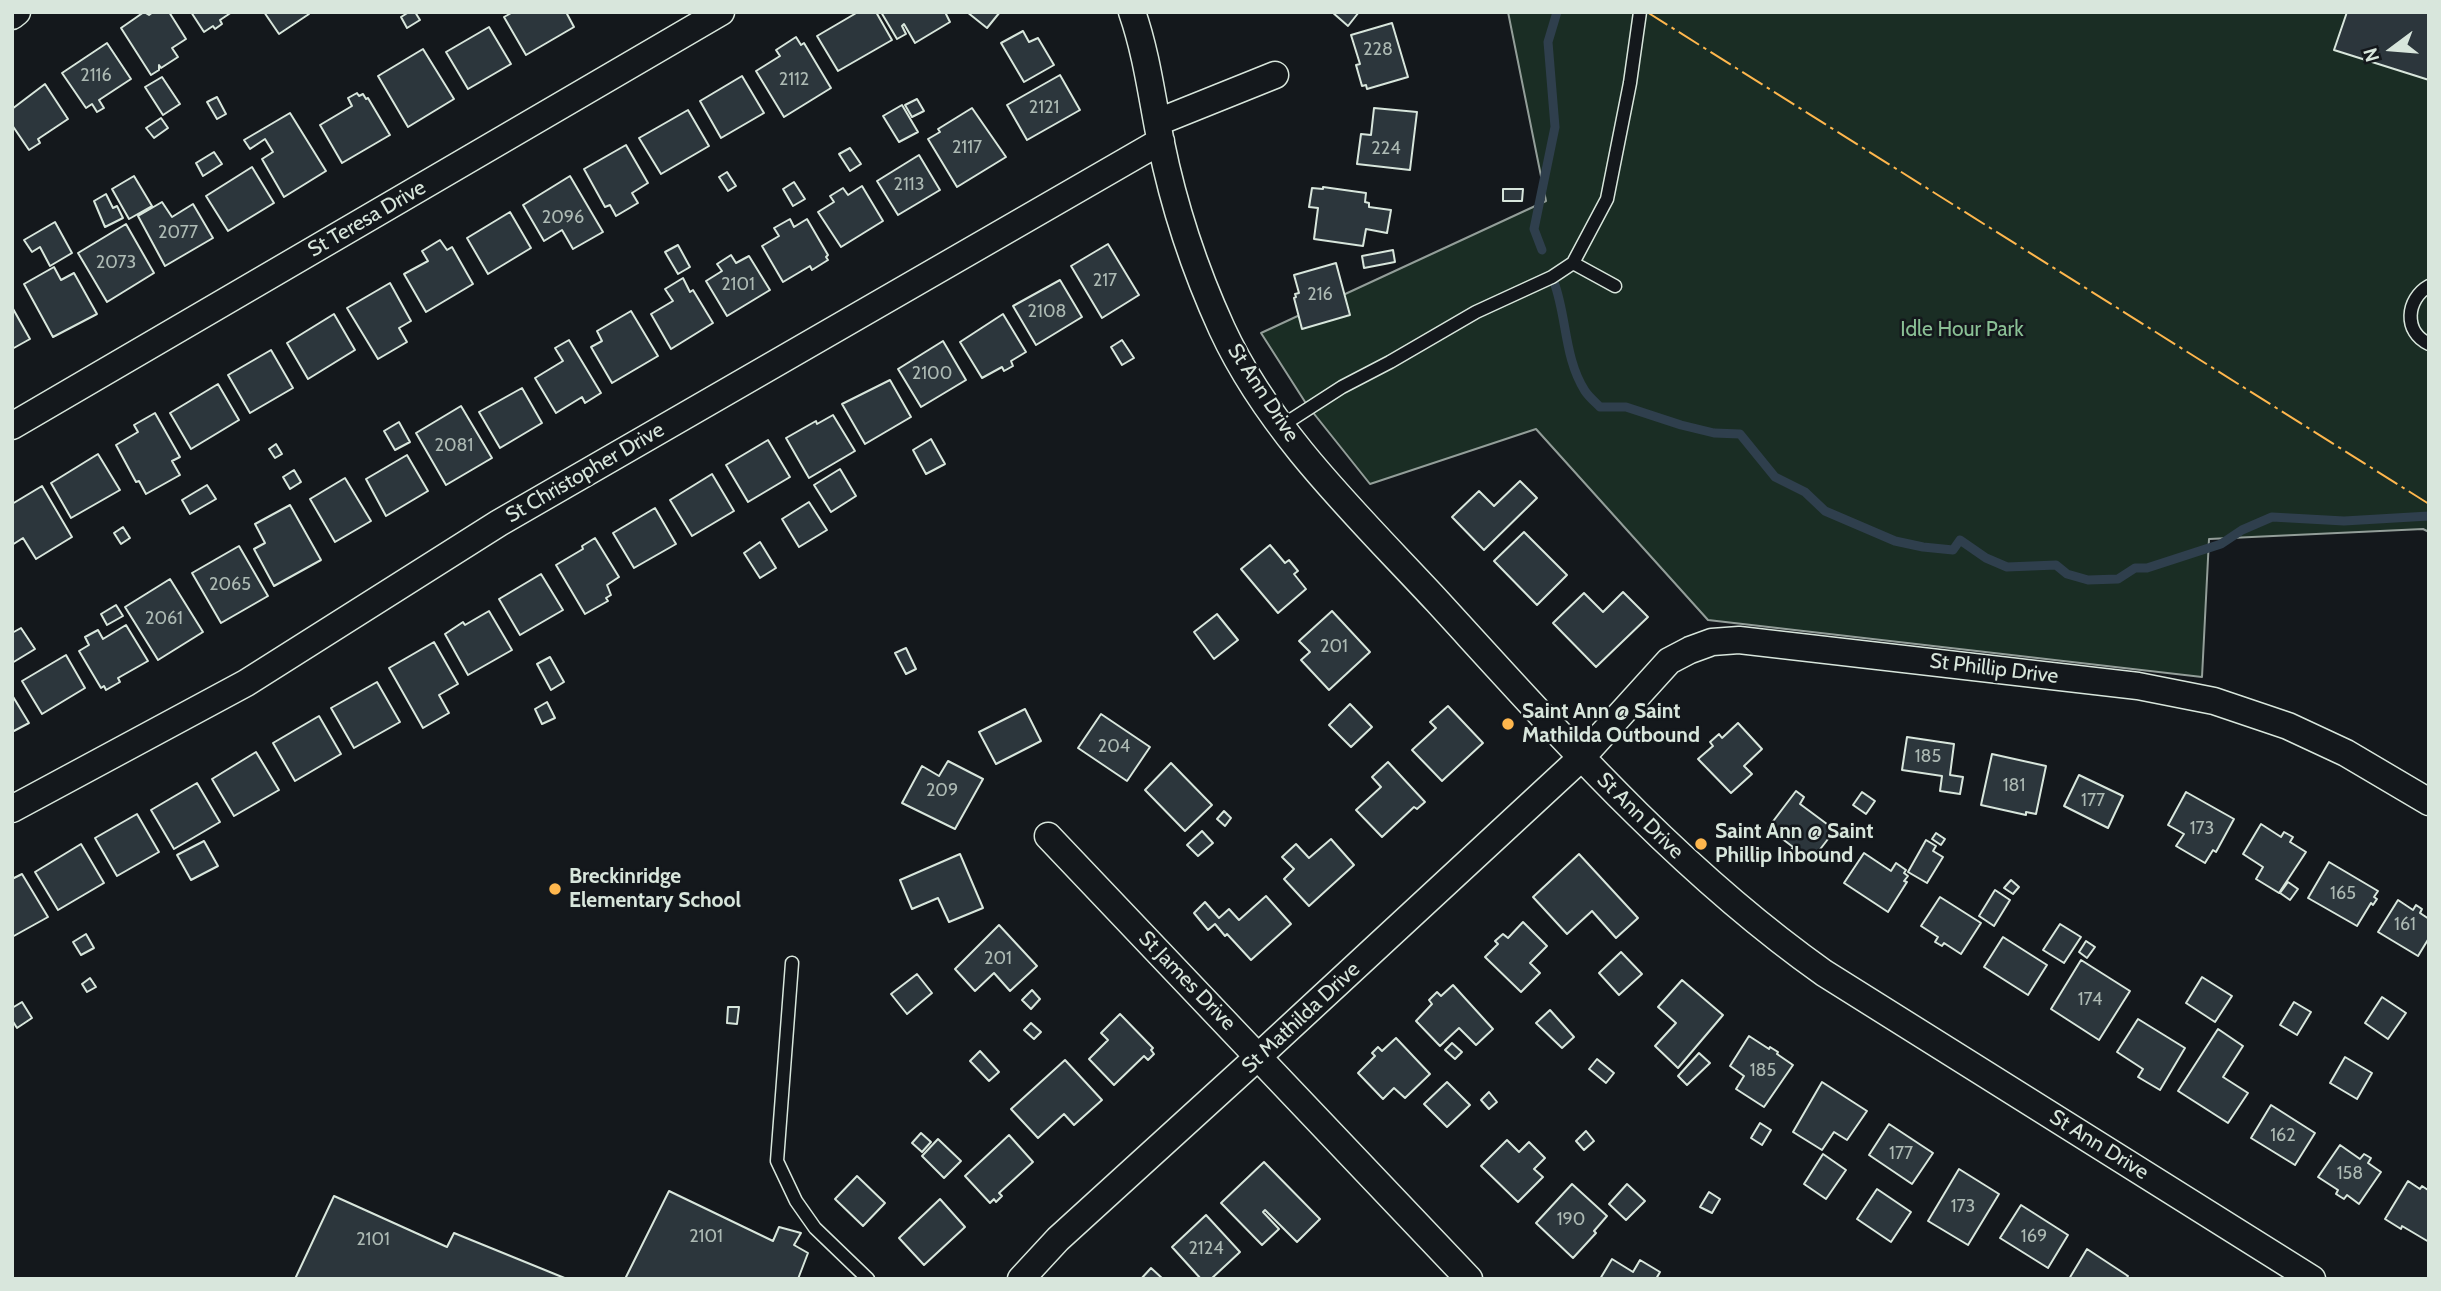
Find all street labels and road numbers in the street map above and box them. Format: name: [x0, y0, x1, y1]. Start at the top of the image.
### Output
street label: St Teresa Drive: [304, 175, 430, 263]
street label: St Ann Drive: [1222, 339, 1304, 447]
street label: St Christopher Drive: [501, 417, 669, 529]
street label: St Phillip Drive: [1928, 649, 2060, 689]
street label: St Ann Drive: [1591, 767, 1689, 865]
street label: St James Drive: [1133, 926, 1241, 1036]
street label: St Mathilda Drive: [1237, 957, 1365, 1079]
street label: St Ann Drive: [2045, 1105, 2153, 1185]

